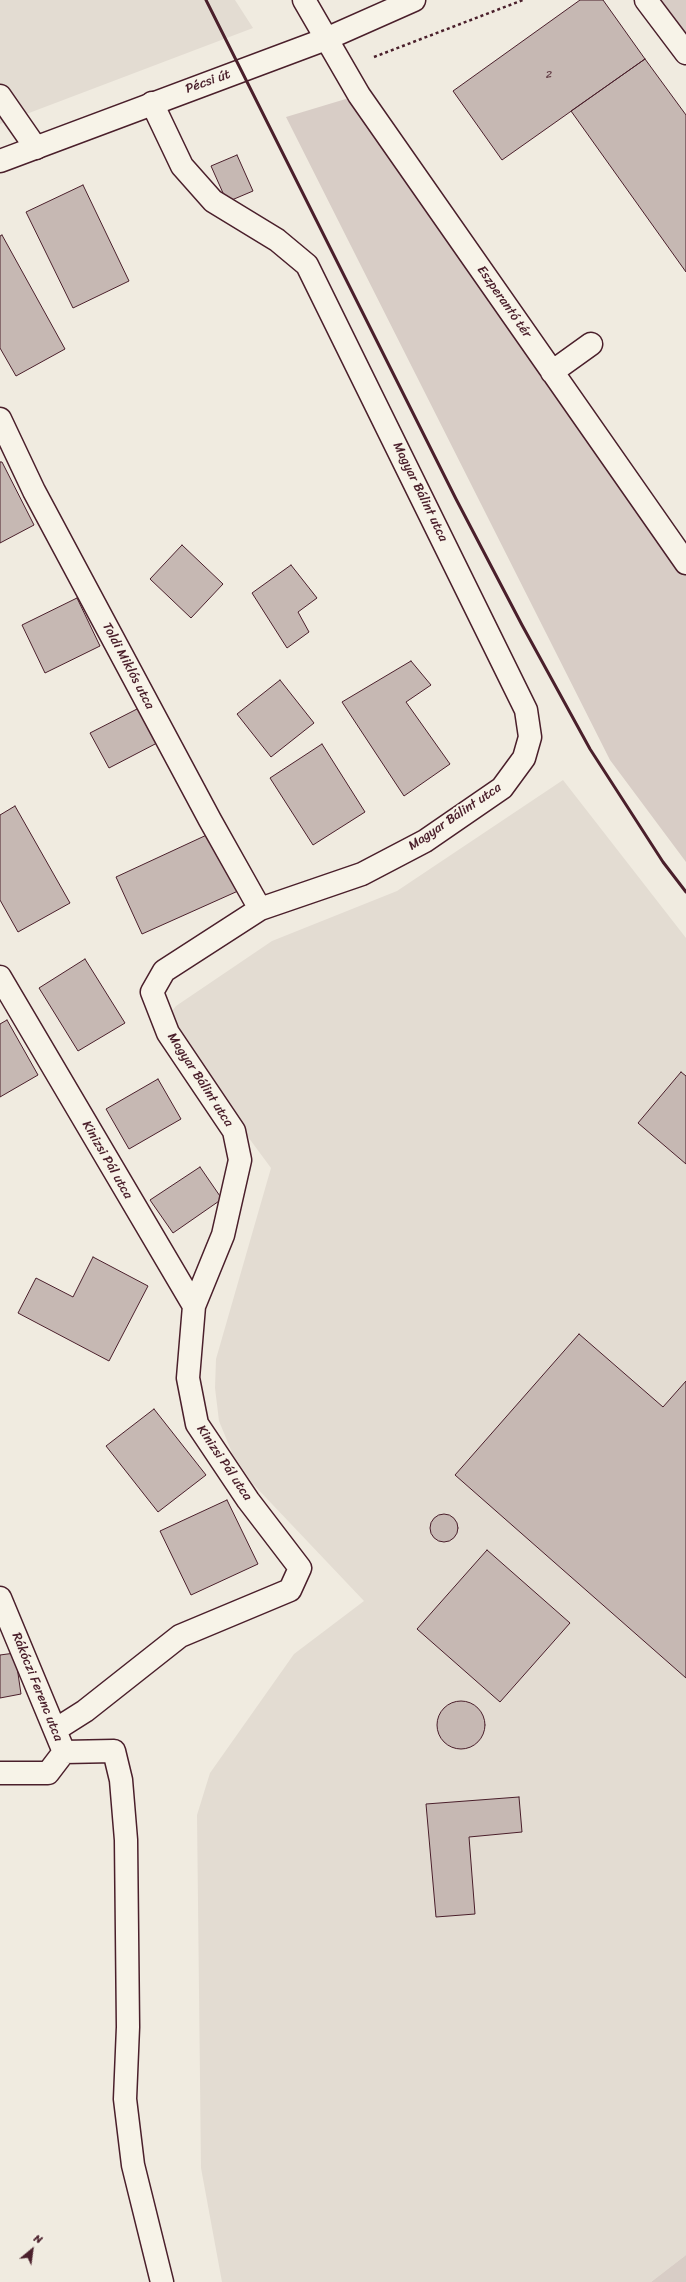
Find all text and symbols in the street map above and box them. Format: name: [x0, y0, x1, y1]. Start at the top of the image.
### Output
street label: Pécsi út: [183, 67, 233, 97]
house number: 2: [546, 68, 552, 82]
street label: Eszperantó tér: [473, 263, 535, 341]
street label: Magyar Bálint utca: [389, 440, 451, 544]
street label: Toldi Miklós utca: [99, 620, 157, 712]
street label: Magyar Bálint utca: [405, 780, 505, 854]
street label: Magyar Bálint utca: [164, 1030, 236, 1130]
street label: Kinizsi Pál utca: [78, 1118, 136, 1202]
street label: Kinizsi Pál utca: [193, 1422, 255, 1504]
street label: Rákóczi Ferenc utca: [8, 1630, 66, 1744]
text: N: [30, 2229, 46, 2249]
north arrow: [12, 2230, 52, 2270]

